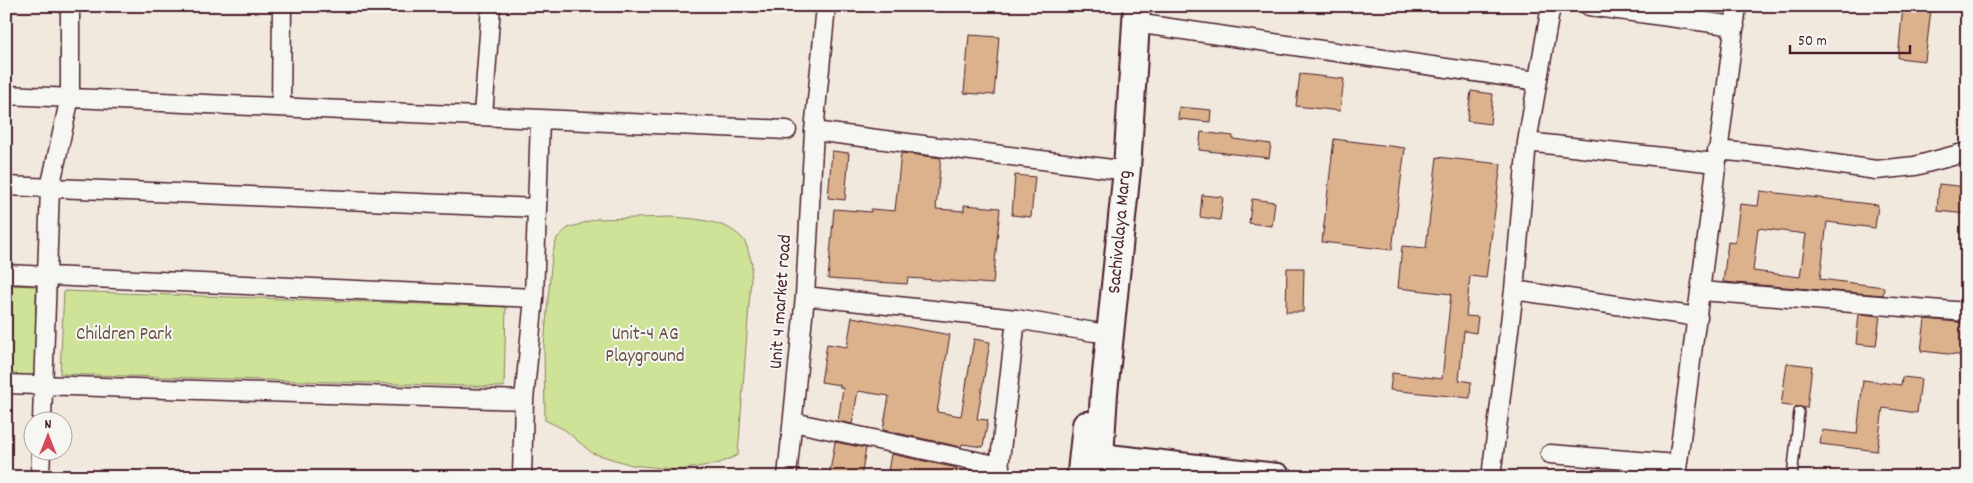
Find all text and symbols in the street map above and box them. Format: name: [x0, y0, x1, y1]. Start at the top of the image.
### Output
scale bar: [1790, 22, 1910, 54]
text: 50 m: [1798, 31, 1827, 53]
street label: Sachivalaya Marg: [1102, 169, 1140, 295]
street label: Unit 4 market road: [764, 234, 800, 370]
park label: Children Park: [76, 322, 172, 349]
park label: Unit-4 AG Playground: [605, 322, 685, 371]
north arrow: [22, 410, 72, 460]
text: N: [45, 415, 52, 435]

